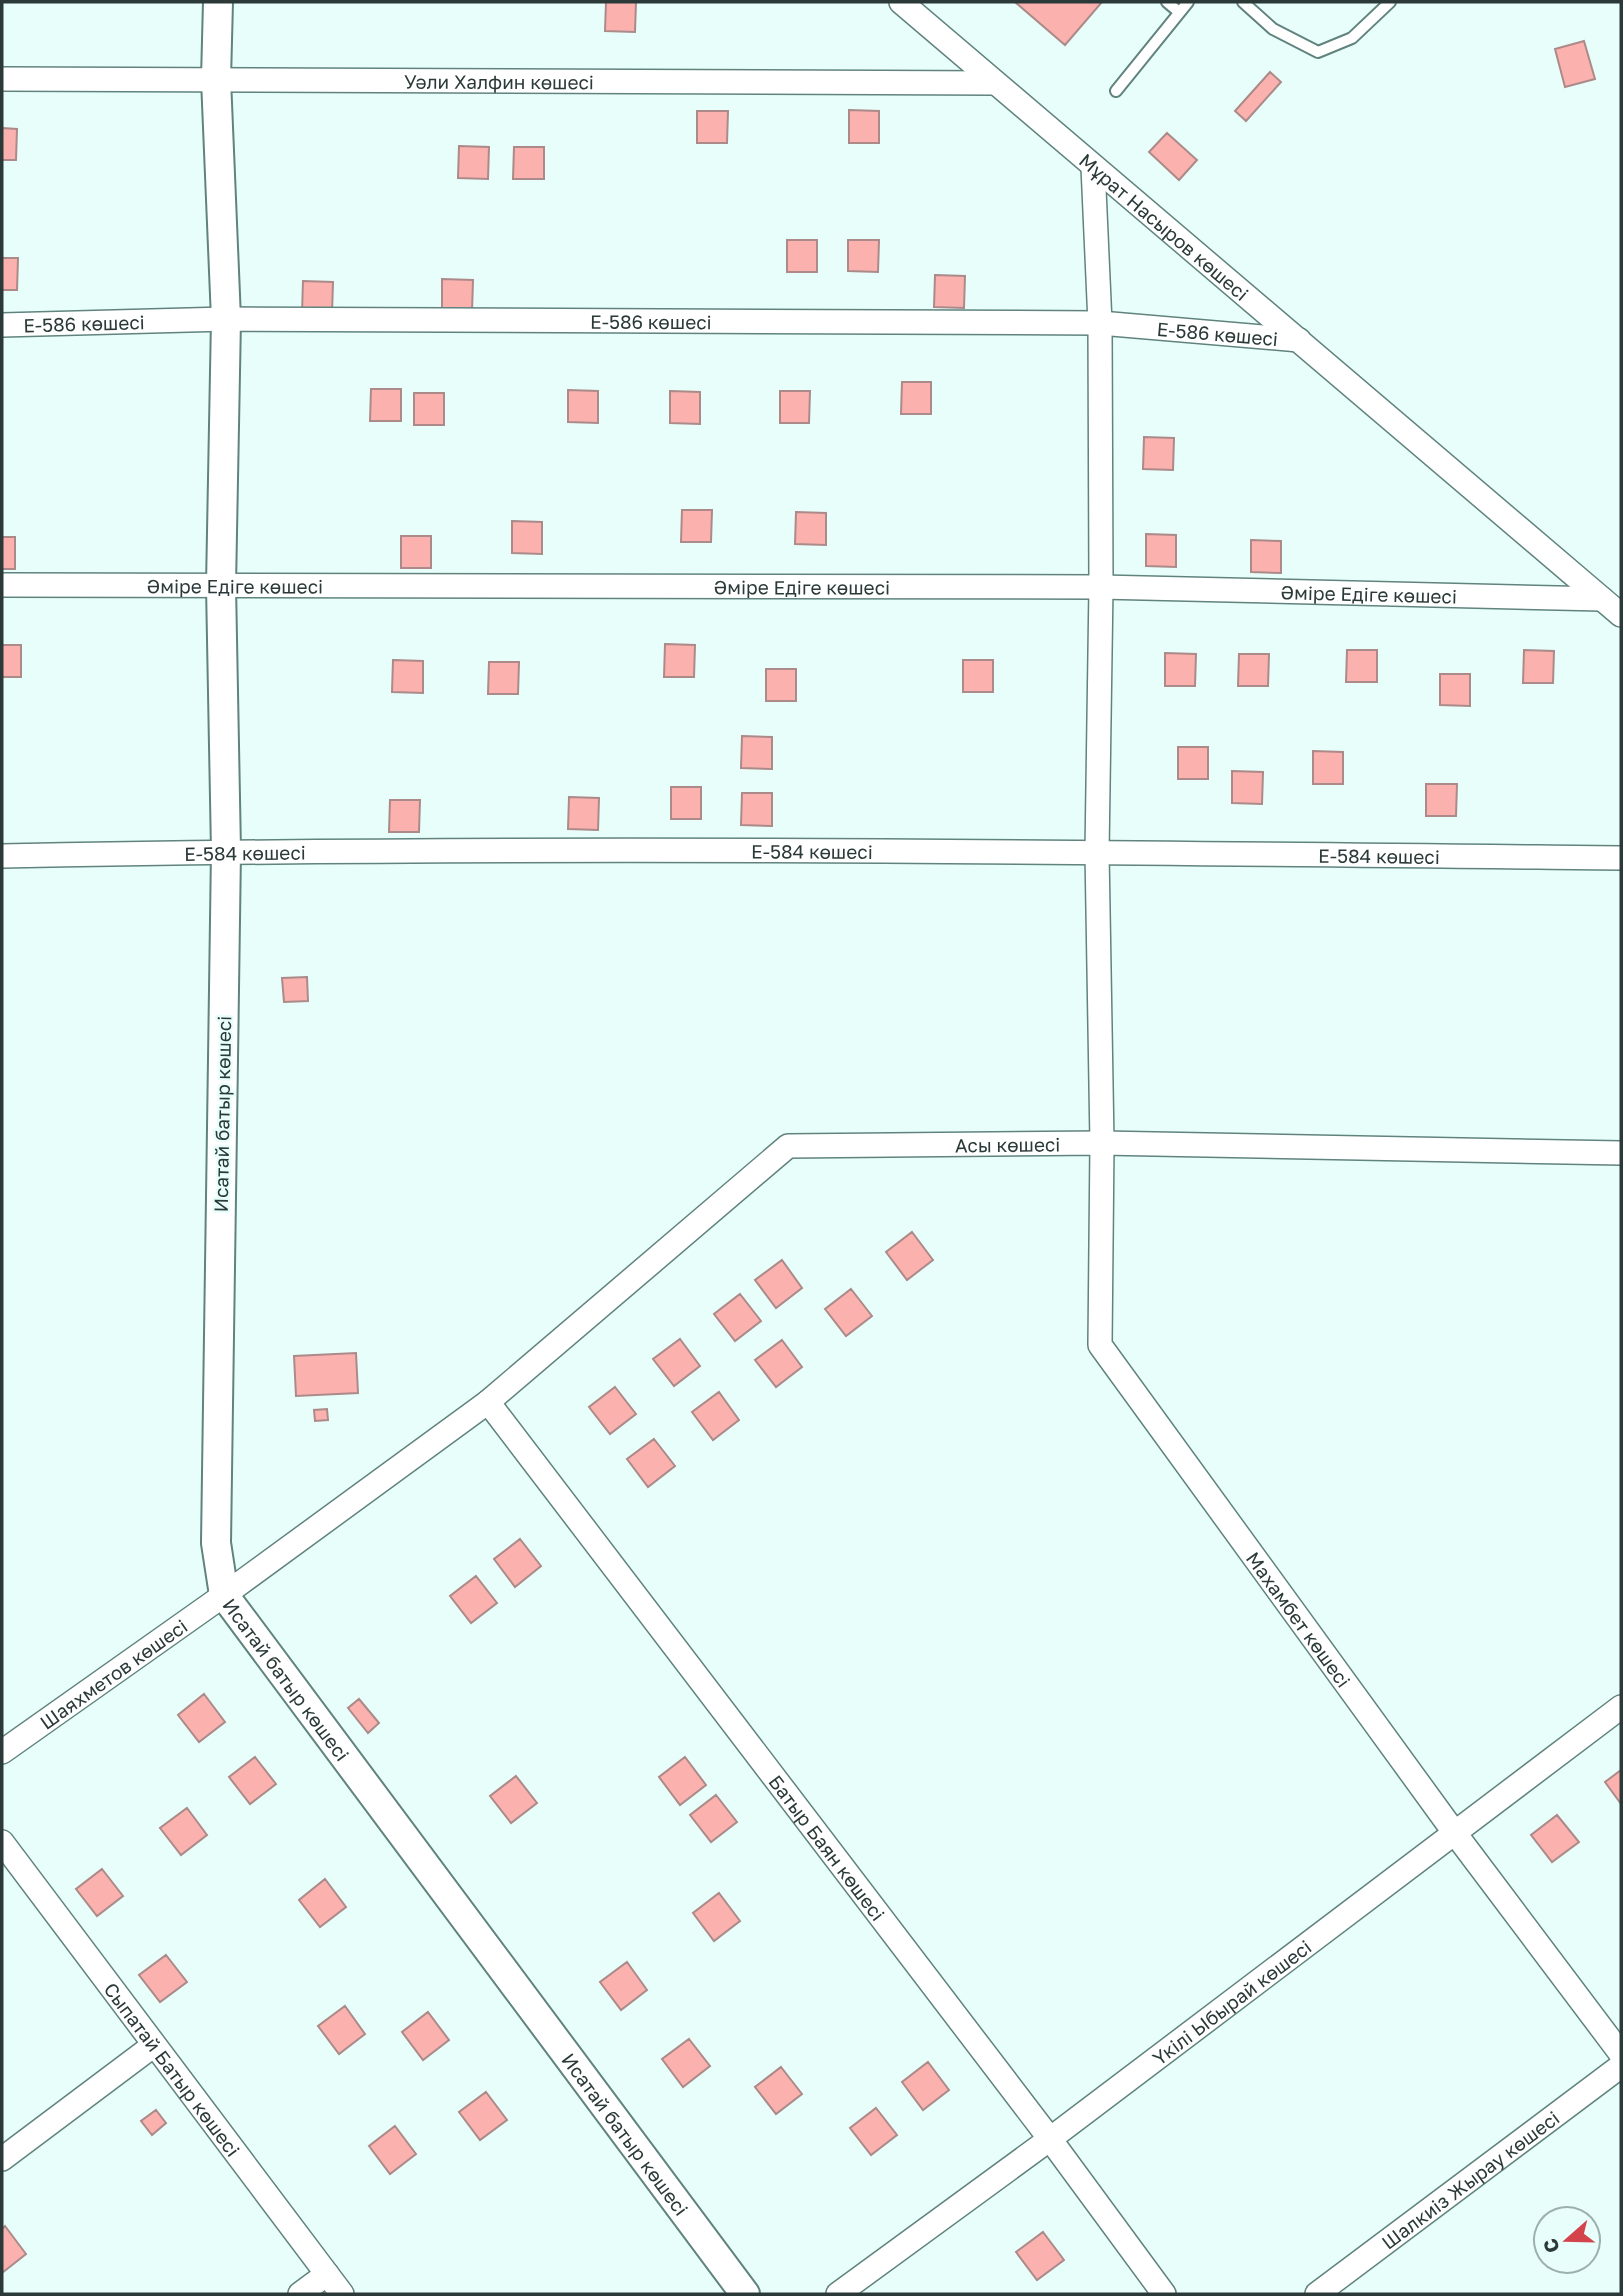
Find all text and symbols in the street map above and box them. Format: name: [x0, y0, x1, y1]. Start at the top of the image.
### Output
street label: Уәли Халфин көшесі: [404, 69, 594, 93]
street label: Мұрат Насыров көшесі: [1075, 148, 1254, 305]
street label: Е-586 көшесі: [590, 309, 712, 333]
street label: Е-586 көшесі: [23, 310, 145, 336]
street label: Е-586 көшесі: [1156, 316, 1279, 350]
street label: Әміре Едіге көшесі: [147, 574, 323, 597]
street label: Әміре Едіге көшесі: [714, 575, 890, 598]
street label: Әміре Едіге көшесі: [1281, 580, 1457, 607]
street label: Е-584 көшесі: [751, 839, 873, 862]
street label: Е-584 көшесі: [184, 840, 306, 864]
street label: Е-584 көшесі: [1318, 843, 1440, 867]
street label: Исатай батыр көшесі: [209, 1016, 235, 1212]
street label: Асы көшесі: [955, 1132, 1060, 1156]
street label: Махамбет көшесі: [1242, 1547, 1356, 1691]
street label: Исатай батыр көшесі: [219, 1593, 355, 1765]
street label: Шаяхметов көшесі: [35, 1614, 191, 1733]
street label: Батыр Баян көшесі: [765, 1770, 890, 1925]
street label: Үкілі Ыбырай көшесі: [1147, 1934, 1315, 2069]
street label: Сыпатай Батыр көшесі: [100, 1978, 245, 2160]
street label: Исатай батыр көшесі: [558, 2048, 694, 2220]
street label: Шалкиіз Жырау көшесі: [1376, 2105, 1563, 2253]
north arrow: [1532, 2205, 1602, 2275]
text: С: [1537, 2236, 1564, 2256]

